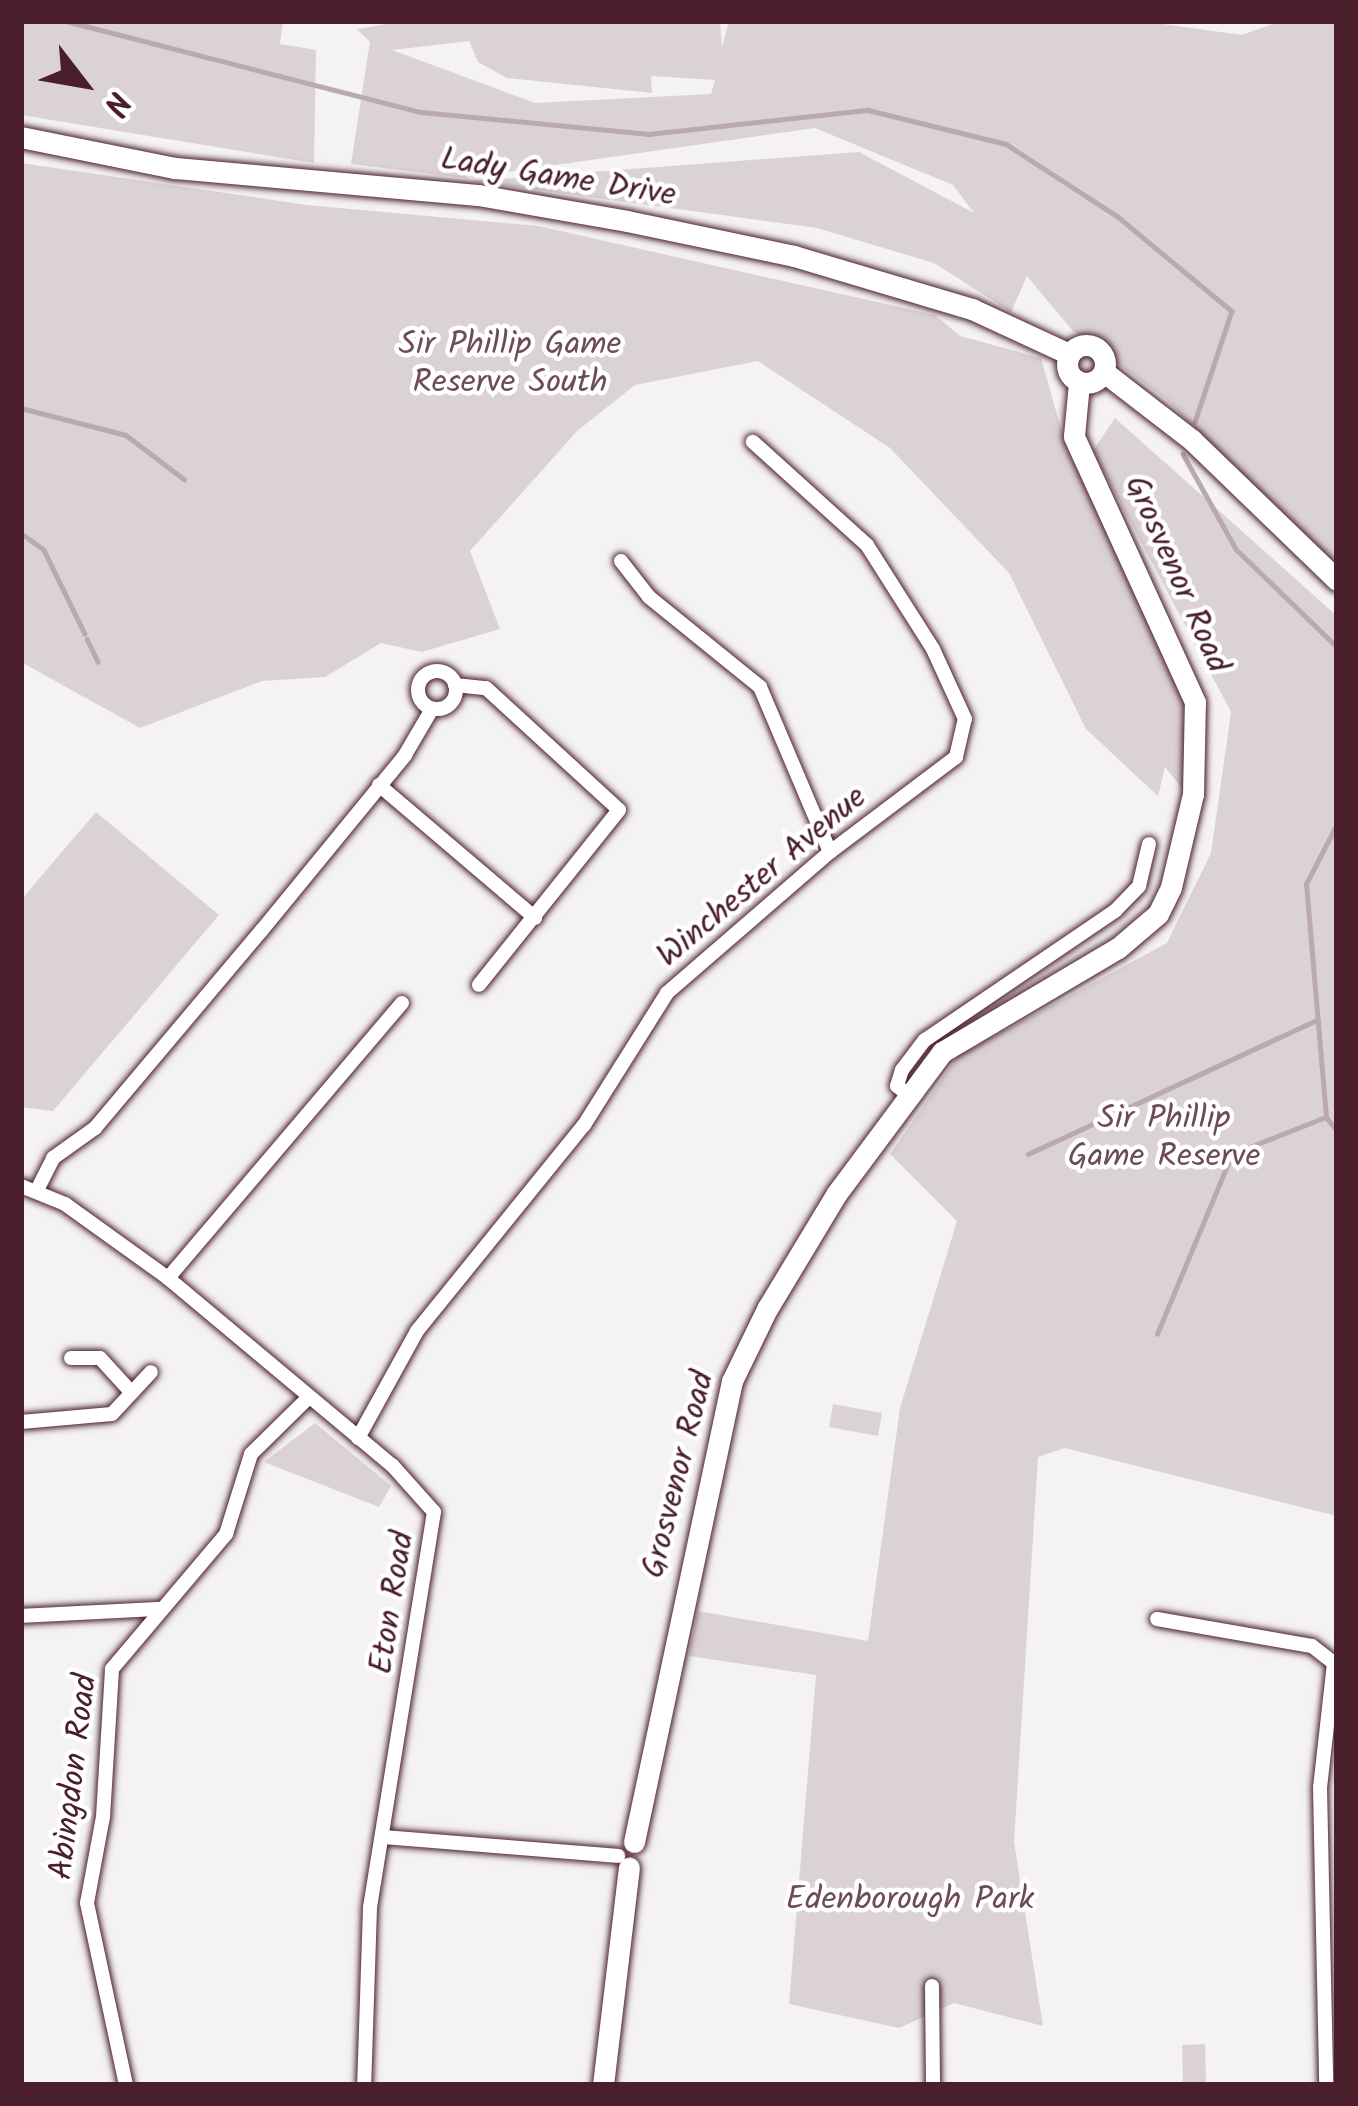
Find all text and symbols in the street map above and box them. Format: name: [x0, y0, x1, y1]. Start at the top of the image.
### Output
north arrow: [24, 24, 144, 144]
text: N: [87, 80, 143, 125]
street label: Lady Game Drive: [438, 141, 678, 217]
park label: Sir Phillip Game Reserve South: [399, 326, 621, 404]
street label: Grosvenor Road: [1114, 470, 1236, 680]
street label: Winchester Avenue: [650, 779, 876, 977]
park label: Sir Phillip Game Reserve: [1068, 1100, 1260, 1178]
street label: Grosvenor Road: [635, 1367, 725, 1583]
street label: Eton Road: [363, 1529, 425, 1677]
street label: Abingdon Road: [43, 1672, 107, 1882]
park label: Edenborough Park: [786, 1881, 1034, 1921]

